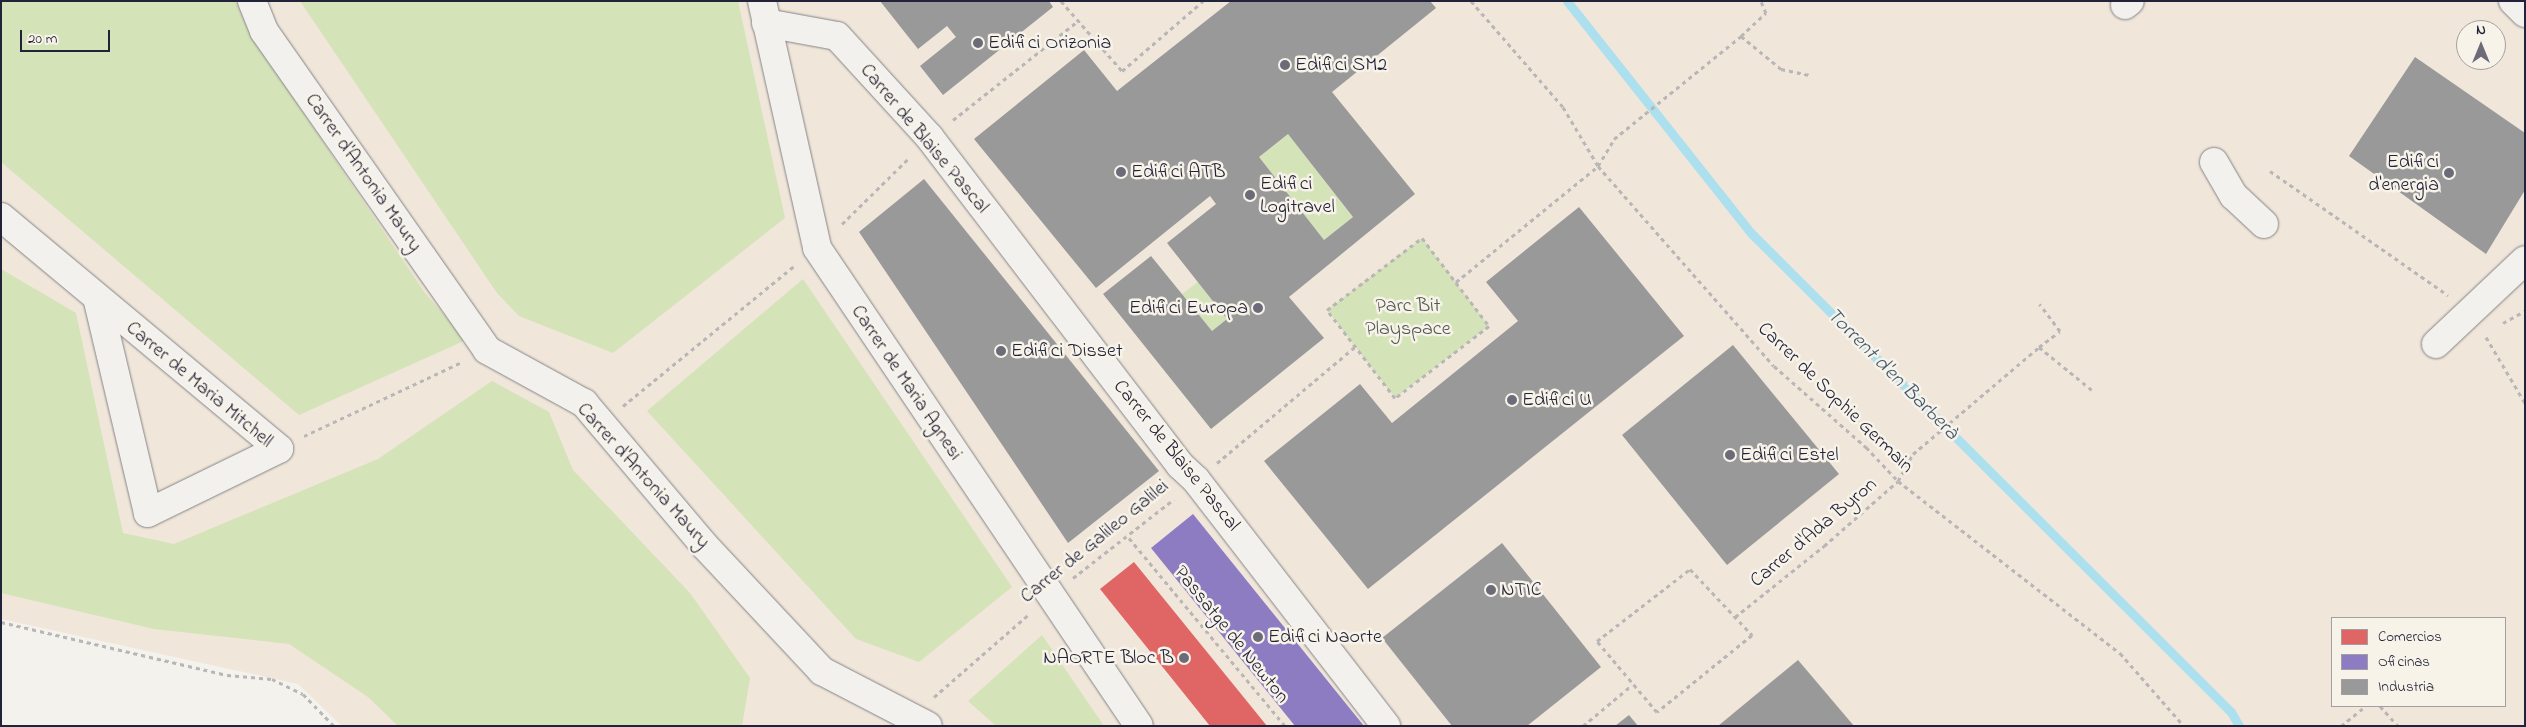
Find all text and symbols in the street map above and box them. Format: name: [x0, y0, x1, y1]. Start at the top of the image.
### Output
scale bar: [22, 20, 112, 52]
north arrow: [2456, 20, 2506, 70]
text: N: [2476, 20, 2486, 41]
text: 20 m: [28, 28, 57, 50]
place label: Edifici Orizonia: [988, 31, 1111, 55]
marker: Edifici Orizonia: [972, 37, 984, 49]
place label: Edifici SM2: [1295, 53, 1387, 77]
street label: Carrer de Blaise Pascal: [854, 59, 994, 219]
marker: Edifici SM2: [1279, 59, 1291, 71]
street label: Carrer d'Antonia Maury: [299, 89, 427, 257]
place label: Edifici d'energia: [2368, 150, 2439, 197]
place label: Edifici ATB: [1131, 160, 1226, 184]
marker: Edifici ATB: [1115, 166, 1127, 178]
marker: Edifici d'energia: [2443, 167, 2455, 179]
place label: Edifici Logitravel: [1260, 172, 1335, 219]
marker: Edifici Logitravel: [1244, 189, 1256, 201]
park label: Parc Bit Playspace: [1365, 294, 1451, 341]
place label: Edifici Europa: [1129, 296, 1248, 320]
street label: Carrer de Maria Agnesi: [845, 301, 967, 465]
marker: Edifici Europa: [1252, 302, 1264, 314]
water label: Torrent d'en Barberà: [1821, 303, 1963, 445]
street label: Carrer de Maria Mitchell: [121, 316, 277, 454]
street label: Carrer de Sophie Germain: [1752, 317, 1918, 479]
place label: Edifici Disset: [1011, 339, 1123, 363]
marker: Edifici Disset: [995, 345, 1007, 357]
street label: Carrer de Blaise Pascal: [1107, 375, 1245, 537]
place label: Edifici U: [1522, 388, 1592, 412]
marker: Edifici U: [1506, 394, 1518, 406]
street label: Carrer d'Antonia Maury: [571, 398, 715, 554]
place label: Edifici Estel: [1740, 443, 1839, 467]
marker: Edifici Estel: [1724, 449, 1736, 461]
street label: Carrer d'Ada Byron: [1746, 473, 1882, 593]
street label: Carrer de Galileo Galilei: [1016, 475, 1174, 609]
street label: Passatge de Newton: [1168, 561, 1294, 709]
place label: NTIC: [1501, 578, 1542, 602]
marker: NTIC: [1485, 584, 1497, 596]
legend: [2331, 617, 2506, 707]
place label: Edifici Naorte: [1268, 625, 1382, 649]
text: Comercios: [2378, 626, 2442, 648]
marker: Edifici Naorte: [1252, 631, 1264, 643]
place label: NAORTE Bloc B: [1043, 646, 1174, 670]
text: Oficinas: [2378, 651, 2430, 673]
marker: NAORTE Bloc B: [1178, 652, 1190, 664]
text: Industria: [2378, 676, 2434, 698]

